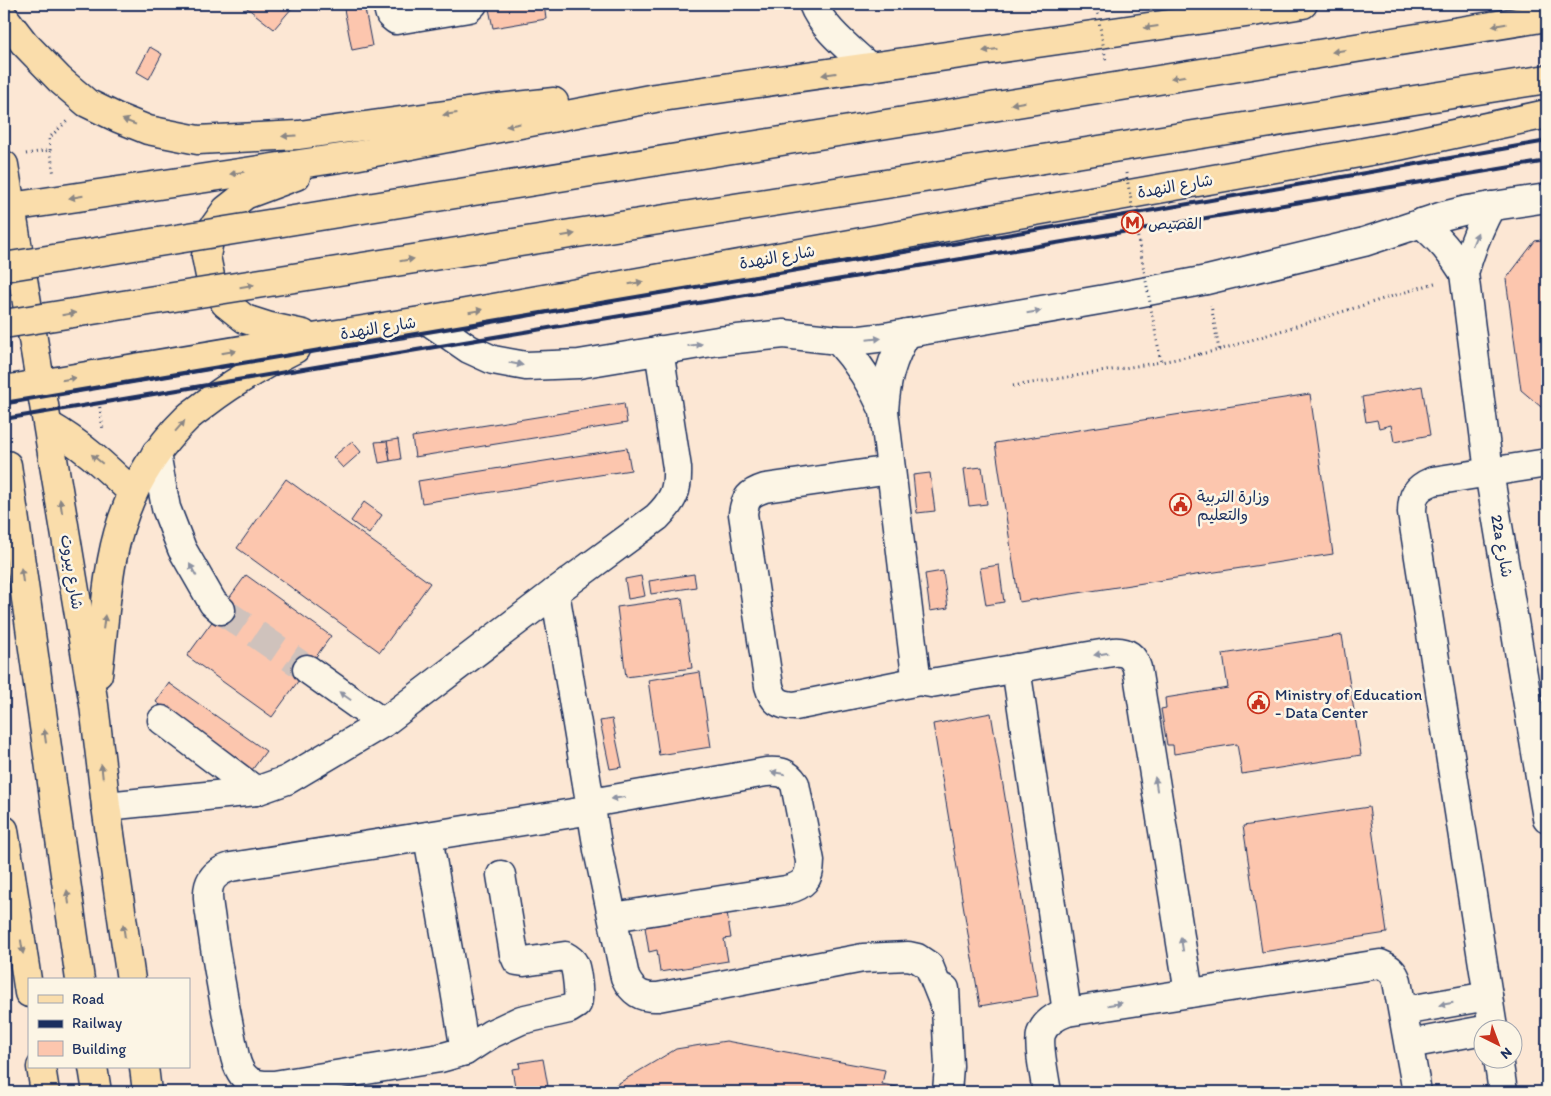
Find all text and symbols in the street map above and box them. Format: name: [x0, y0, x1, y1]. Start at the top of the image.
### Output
one-way arrow: [1491, 21, 1507, 29]
one-way arrow: [1142, 23, 1158, 31]
one-way arrow: [982, 47, 998, 55]
one-way arrow: [1330, 47, 1346, 55]
one-way arrow: [821, 70, 837, 78]
one-way arrow: [1170, 73, 1186, 81]
one-way arrow: [1010, 99, 1026, 107]
one-way arrow: [441, 110, 457, 118]
one-way arrow: [122, 118, 136, 126]
one-way arrow: [505, 122, 521, 130]
one-way arrow: [280, 132, 296, 140]
one-way arrow: [228, 170, 244, 178]
street label: شارع النهدة: [1136, 170, 1215, 204]
one-way arrow: [67, 194, 83, 202]
metro station icon: القصيص: [1120, 211, 1144, 235]
place label: القصيص: [1148, 214, 1202, 233]
one-way arrow: [560, 230, 576, 238]
one-way arrow: [1471, 231, 1479, 246]
street label: شارع النهدة: [738, 241, 817, 275]
one-way arrow: [400, 256, 416, 264]
one-way arrow: [628, 278, 644, 286]
one-way arrow: [239, 281, 255, 289]
one-way arrow: [468, 307, 484, 315]
one-way arrow: [1026, 307, 1042, 315]
one-way arrow: [62, 310, 78, 318]
street label: شارع النهدة: [339, 313, 418, 345]
one-way arrow: [866, 334, 882, 342]
one-way arrow: [687, 341, 703, 349]
one-way arrow: [222, 347, 238, 355]
one-way arrow: [509, 360, 524, 368]
one-way arrow: [62, 375, 78, 383]
one-way arrow: [174, 420, 185, 433]
one-way arrow: [91, 453, 104, 464]
place label: وزارة التربية والتعليم: [1197, 487, 1270, 527]
public building icon: وزارة التربية والتعليم: [1169, 493, 1193, 517]
one-way arrow: [57, 498, 65, 514]
street label: 22a شارع: [1485, 513, 1517, 579]
street label: شارع بيروت: [55, 533, 87, 611]
one-way arrow: [189, 563, 198, 577]
one-way arrow: [18, 567, 26, 583]
one-way arrow: [100, 614, 108, 630]
one-way arrow: [1093, 650, 1109, 658]
place label: Ministry of Education - Data Center: [1275, 685, 1422, 722]
one-way arrow: [338, 691, 352, 701]
public building icon: Ministry of Education - Data Center: [1247, 691, 1271, 715]
one-way arrow: [41, 728, 49, 744]
one-way arrow: [98, 762, 106, 778]
one-way arrow: [769, 769, 785, 777]
one-way arrow: [1151, 776, 1159, 792]
one-way arrow: [609, 795, 625, 803]
one-way arrow: [64, 889, 72, 905]
one-way arrow: [120, 923, 128, 939]
one-way arrow: [1177, 936, 1185, 952]
one-way arrow: [18, 940, 26, 956]
legend: [28, 978, 190, 1068]
text: Road: [72, 990, 105, 1008]
one-way arrow: [1107, 1000, 1123, 1008]
one-way arrow: [1437, 1000, 1453, 1008]
text: Railway: [72, 1014, 122, 1032]
north arrow: [1474, 1018, 1524, 1068]
text: Building: [72, 1040, 126, 1058]
text: N: [1497, 1044, 1516, 1063]

